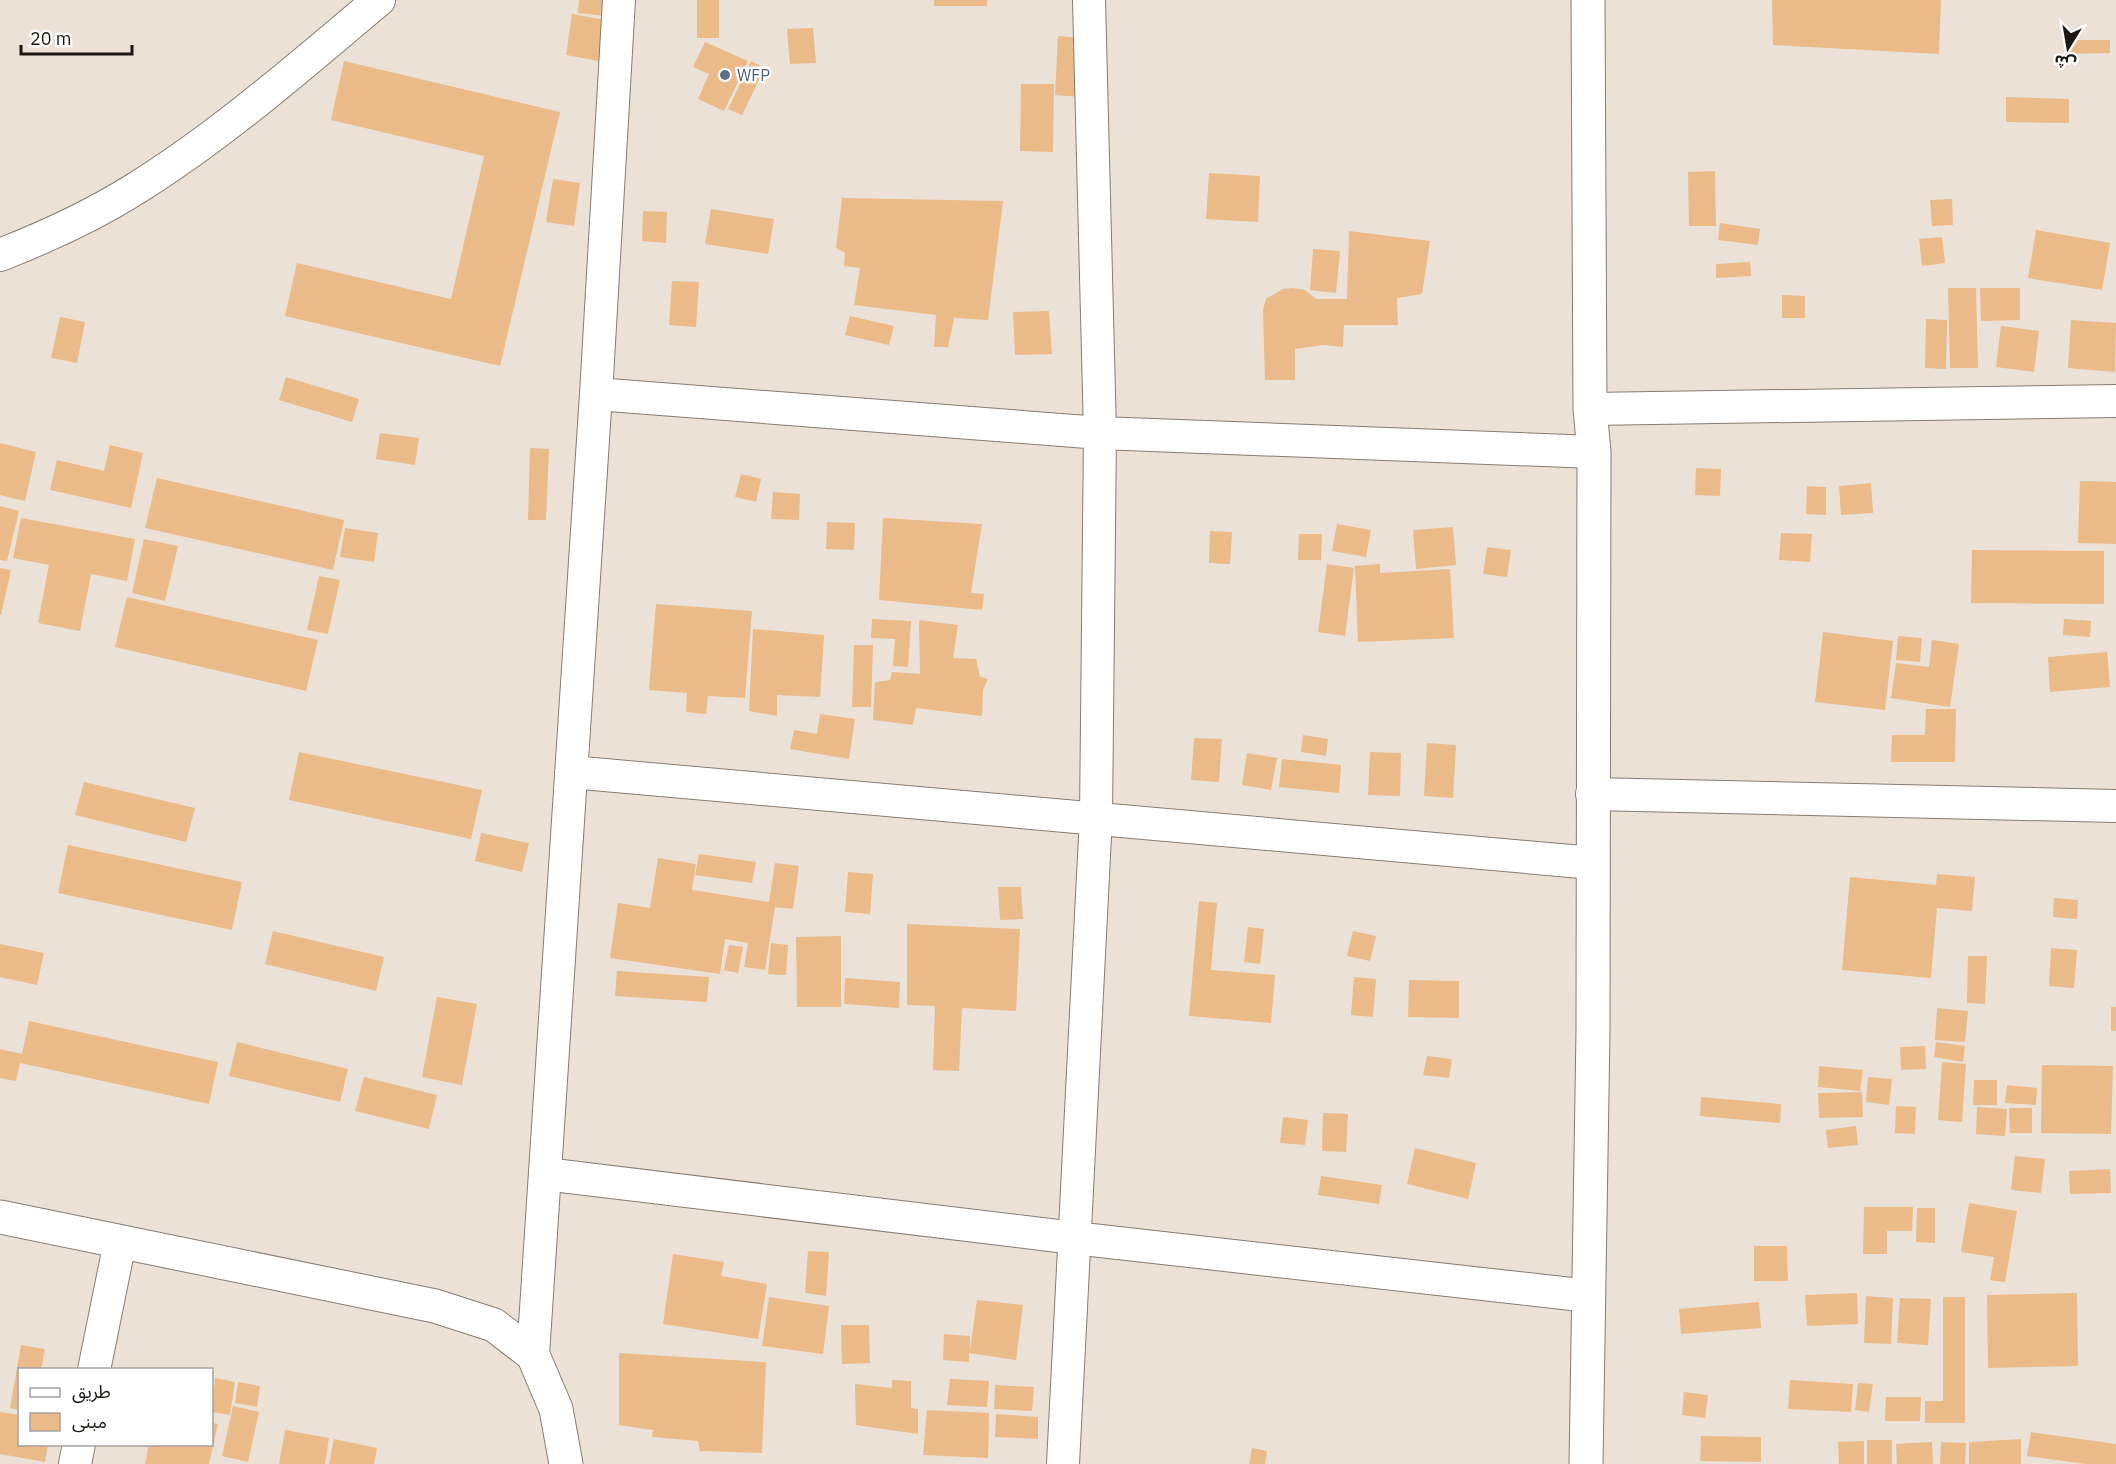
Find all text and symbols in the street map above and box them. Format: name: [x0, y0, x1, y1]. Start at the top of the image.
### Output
scale bar: [21, 18, 132, 56]
north arrow: [2038, 18, 2098, 78]
text: 20 m: [30, 27, 72, 50]
text: ش: [2052, 51, 2078, 75]
place label: WFP: [737, 65, 770, 85]
marker: WFP: [718, 68, 732, 82]
legend: [18, 1368, 213, 1446]
text: طريق: [72, 1380, 111, 1403]
text: مبنى: [72, 1410, 107, 1433]

